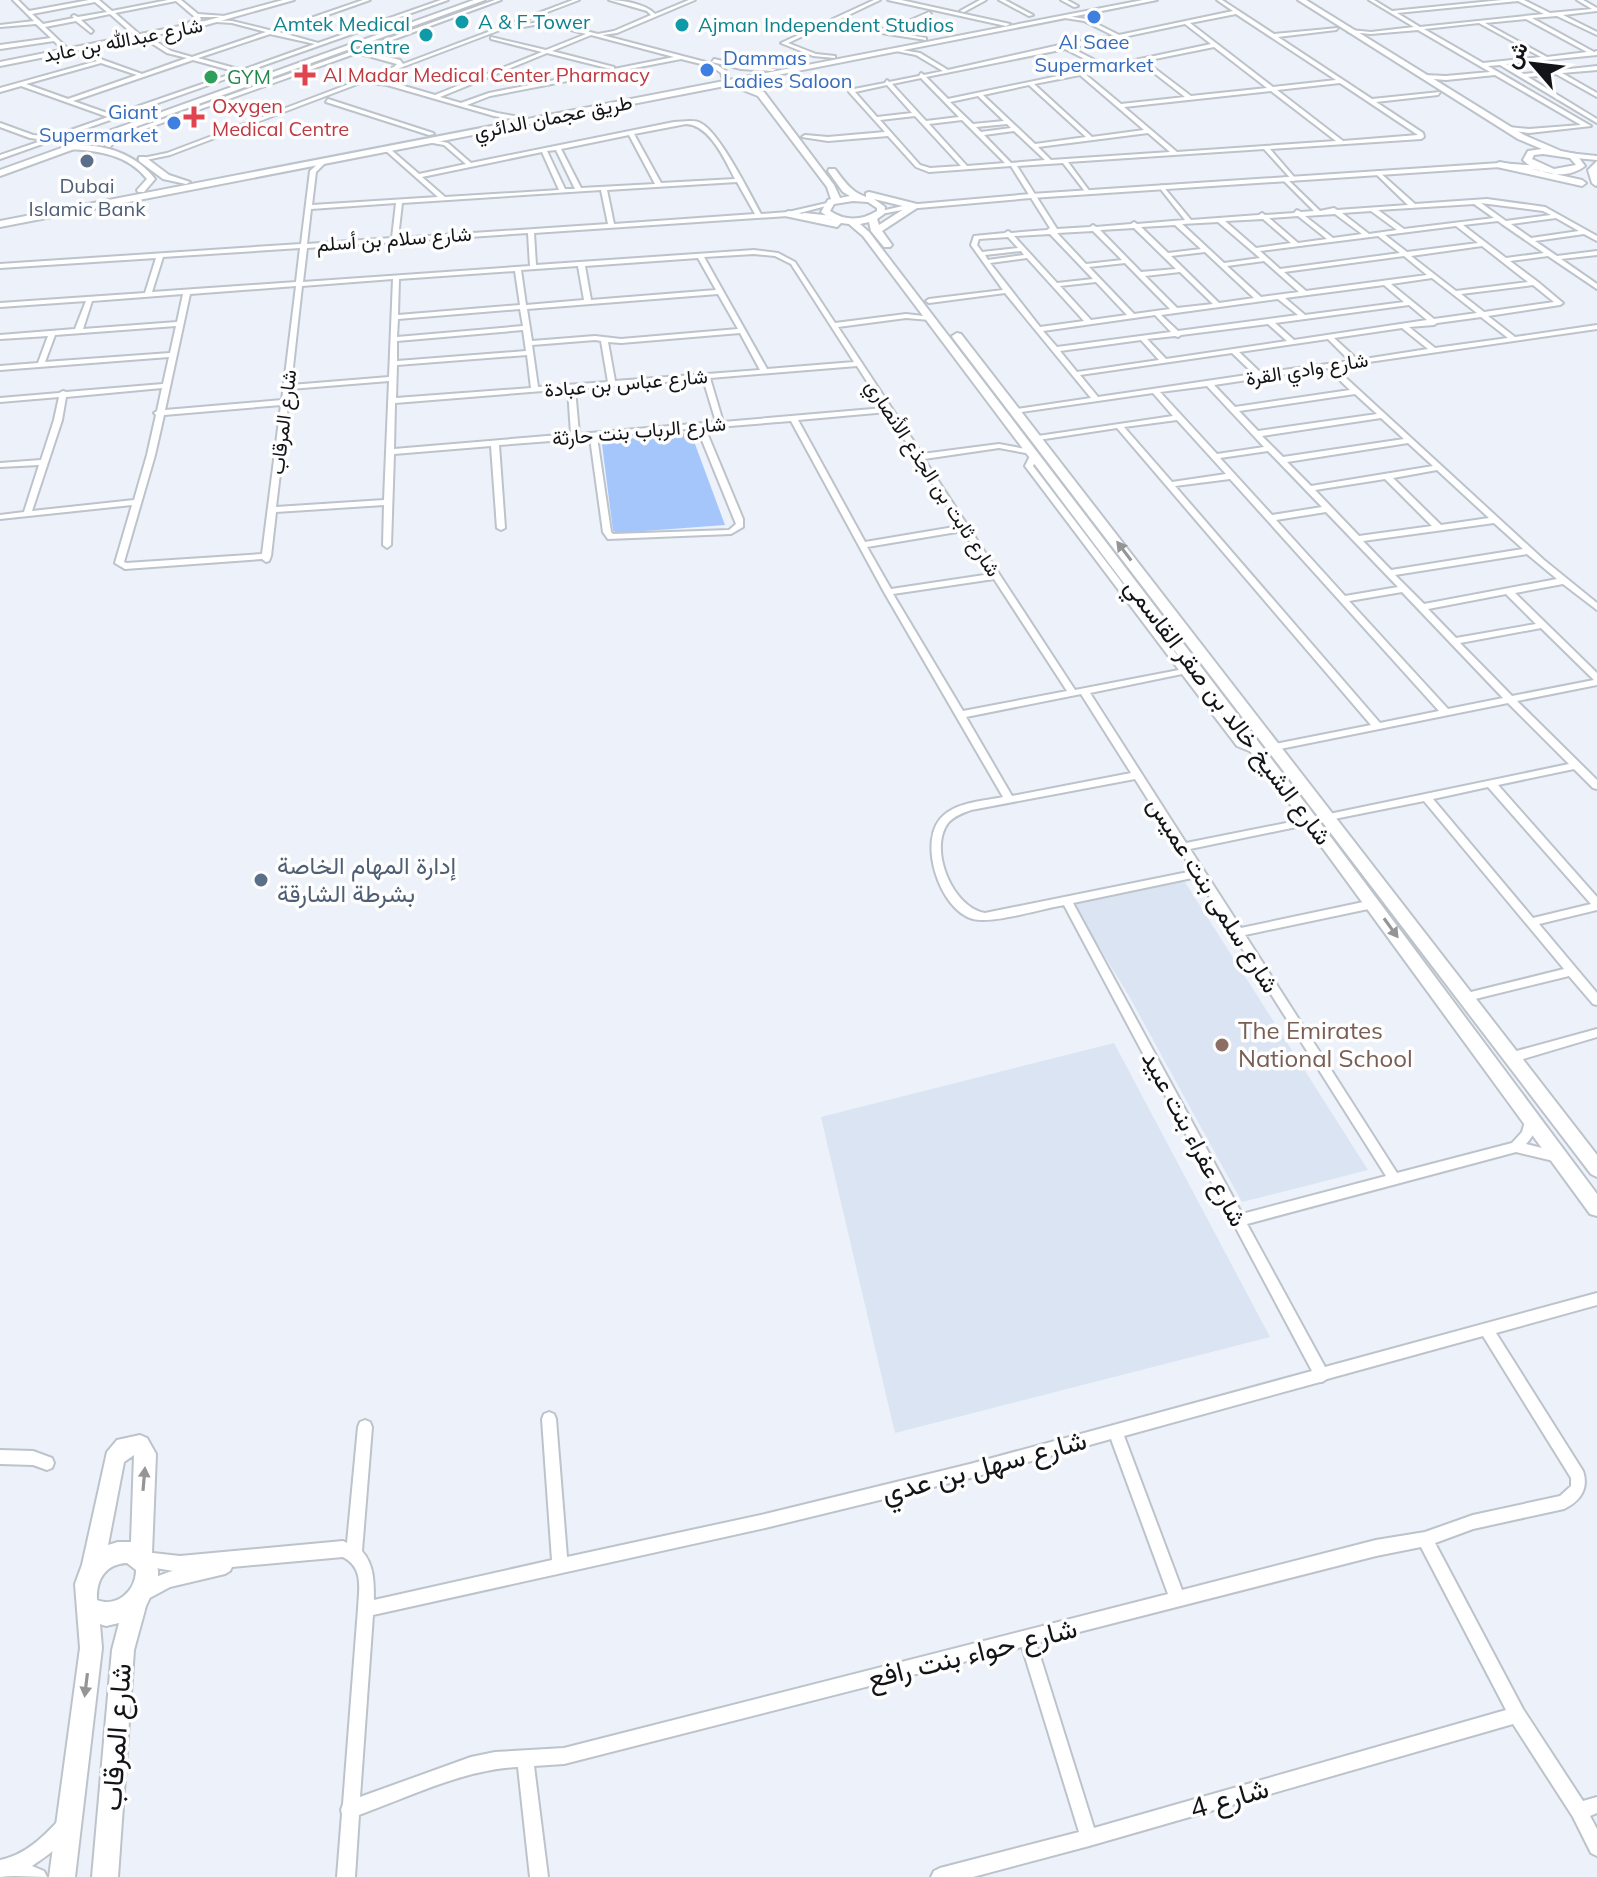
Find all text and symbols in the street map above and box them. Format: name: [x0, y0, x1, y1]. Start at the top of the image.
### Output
marker: Al Saee Supermarket: [1085, 8, 1103, 26]
place label: A & F Tower: [478, 9, 591, 34]
place label: Amtek Medical Centre: [273, 11, 410, 59]
street label: شارع عبدالله بن عابد: [41, 12, 205, 69]
place label: Ajman Independent Studios: [698, 12, 954, 37]
marker: A & F Tower: [453, 13, 471, 31]
marker: Ajman Independent Studios: [673, 16, 691, 34]
north arrow: [1493, 24, 1573, 104]
marker: Amtek Medical Centre: [417, 26, 435, 44]
place label: Al Saee Supermarket: [1035, 29, 1153, 77]
text: ش: [1497, 36, 1534, 73]
place label: Dammas Ladies Saloon: [723, 45, 852, 93]
marker: Dammas Ladies Saloon: [698, 61, 716, 79]
place label: Al Madar Medical Center Pharmacy: [323, 62, 650, 87]
place label: GYM: [227, 64, 271, 89]
marker: Al Madar Medical Center Pharmacy: [294, 64, 316, 86]
marker: GYM: [202, 68, 220, 86]
street label: طريق عجمان الدائري: [472, 89, 635, 149]
place label: Oxygen Medical Centre: [212, 93, 349, 141]
place label: Giant Supermarket: [39, 99, 158, 147]
marker: Oxygen Medical Centre: [183, 106, 205, 128]
marker: Giant Supermarket: [165, 114, 183, 132]
marker: Dubai Islamic Bank: [78, 152, 96, 170]
place label: Dubai Islamic Bank: [29, 173, 146, 221]
street label: شارع سلام بن أسلم: [316, 221, 472, 258]
street label: شارع وادي القرة: [1244, 346, 1371, 395]
street label: شارع عباس بن عبادة: [543, 363, 709, 404]
street label: شارع المرقاب: [264, 368, 303, 476]
street label: شارع ثابت بن الجذع الأنصاري: [856, 375, 1007, 584]
street label: شارع الرباب بنت حارثة: [551, 410, 727, 453]
one-way arrow: [1117, 541, 1133, 561]
street label: شارع الشيخ خالد بن صقر القاسمي: [1115, 572, 1339, 854]
street label: شارع سلمى بنت عميس: [1140, 791, 1286, 999]
place label: إدارة المهام الخاصة بشرطة الشارقة: [277, 850, 456, 909]
marker: إدارة المهام الخاصة بشرطة الشارقة: [252, 871, 270, 889]
one-way arrow: [1382, 918, 1398, 938]
place label: The Emirates National School: [1238, 1015, 1413, 1073]
marker: The Emirates National School: [1213, 1036, 1231, 1054]
street label: شارع عفراء بنت عبيد: [1134, 1046, 1254, 1232]
street label: شارع سهل بن عدي: [878, 1421, 1092, 1515]
one-way arrow: [138, 1466, 151, 1491]
street label: شارع حواء بنت رافع: [863, 1610, 1081, 1698]
street label: شارع المرقاب: [93, 1662, 140, 1812]
one-way arrow: [80, 1673, 93, 1698]
street label: شارع 4: [1185, 1770, 1273, 1827]

